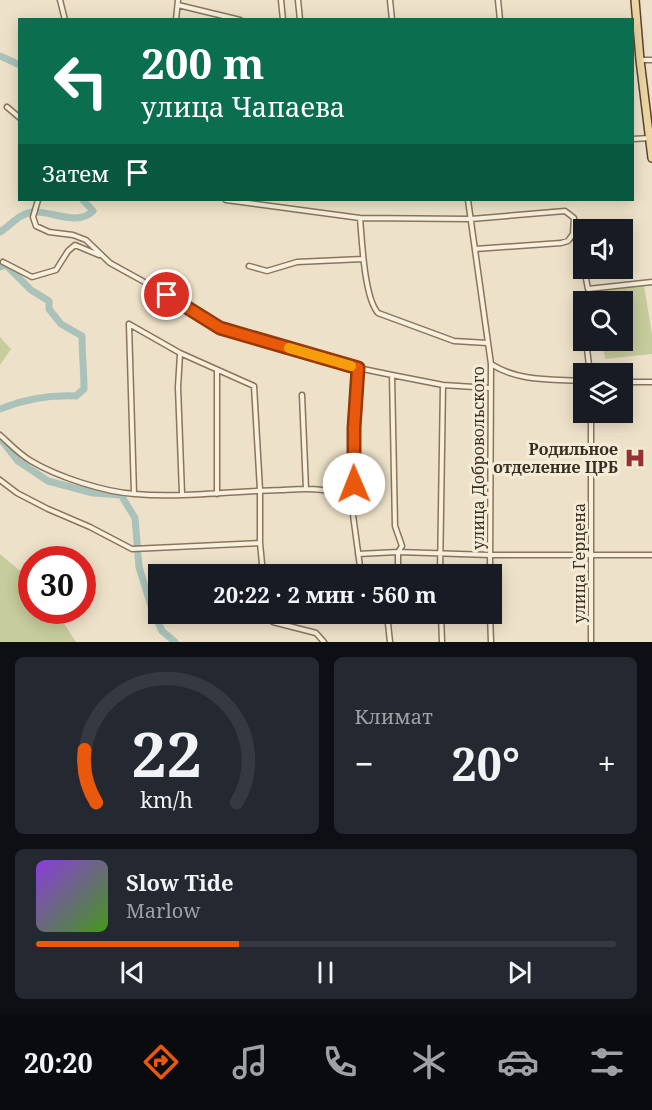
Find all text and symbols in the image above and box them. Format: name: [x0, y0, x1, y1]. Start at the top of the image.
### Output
text: 200 m: [141, 34, 265, 91]
icon: left: [42, 42, 120, 120]
text: улица Чапаева: [141, 88, 345, 125]
icon: arrive: [121, 156, 154, 189]
text: Затем: [42, 158, 109, 188]
map controls: [573, 219, 633, 423]
button: sound: [573, 219, 633, 279]
pin: [141, 269, 192, 320]
icon: arrive: [150, 278, 183, 311]
button: search: [573, 291, 633, 351]
button: layers: [573, 363, 633, 423]
street label: улица Добровольского: [467, 366, 489, 550]
place label: Родильное отделение ЦРБ: [493, 438, 618, 478]
hospital icon: Родильное отделение ЦРБ: [623, 446, 647, 470]
position arrow: [322, 452, 386, 516]
street label: улица Герцена: [568, 503, 590, 623]
speed limit sign: 30: [18, 546, 96, 624]
text: 20:22 · 2 мин · 560 m: [213, 579, 437, 609]
text: Климат: [355, 703, 433, 730]
text: 22: [131, 710, 202, 795]
text: 20°: [451, 733, 520, 794]
text: −: [355, 741, 374, 786]
text: +: [598, 741, 616, 786]
text: km/h: [140, 785, 193, 814]
text: Slow Tide: [126, 867, 234, 897]
text: Marlow: [126, 897, 200, 924]
icon: previous: [116, 956, 149, 989]
icon: pause: [309, 956, 342, 989]
icon: next: [503, 956, 536, 989]
icon: directions: [140, 1041, 182, 1083]
icon: music: [229, 1041, 271, 1083]
icon: phone: [319, 1041, 361, 1083]
icon: climate: [408, 1041, 450, 1083]
icon: car: [497, 1041, 539, 1083]
icon: filters: [586, 1041, 628, 1083]
text: 20:20: [24, 1044, 93, 1081]

